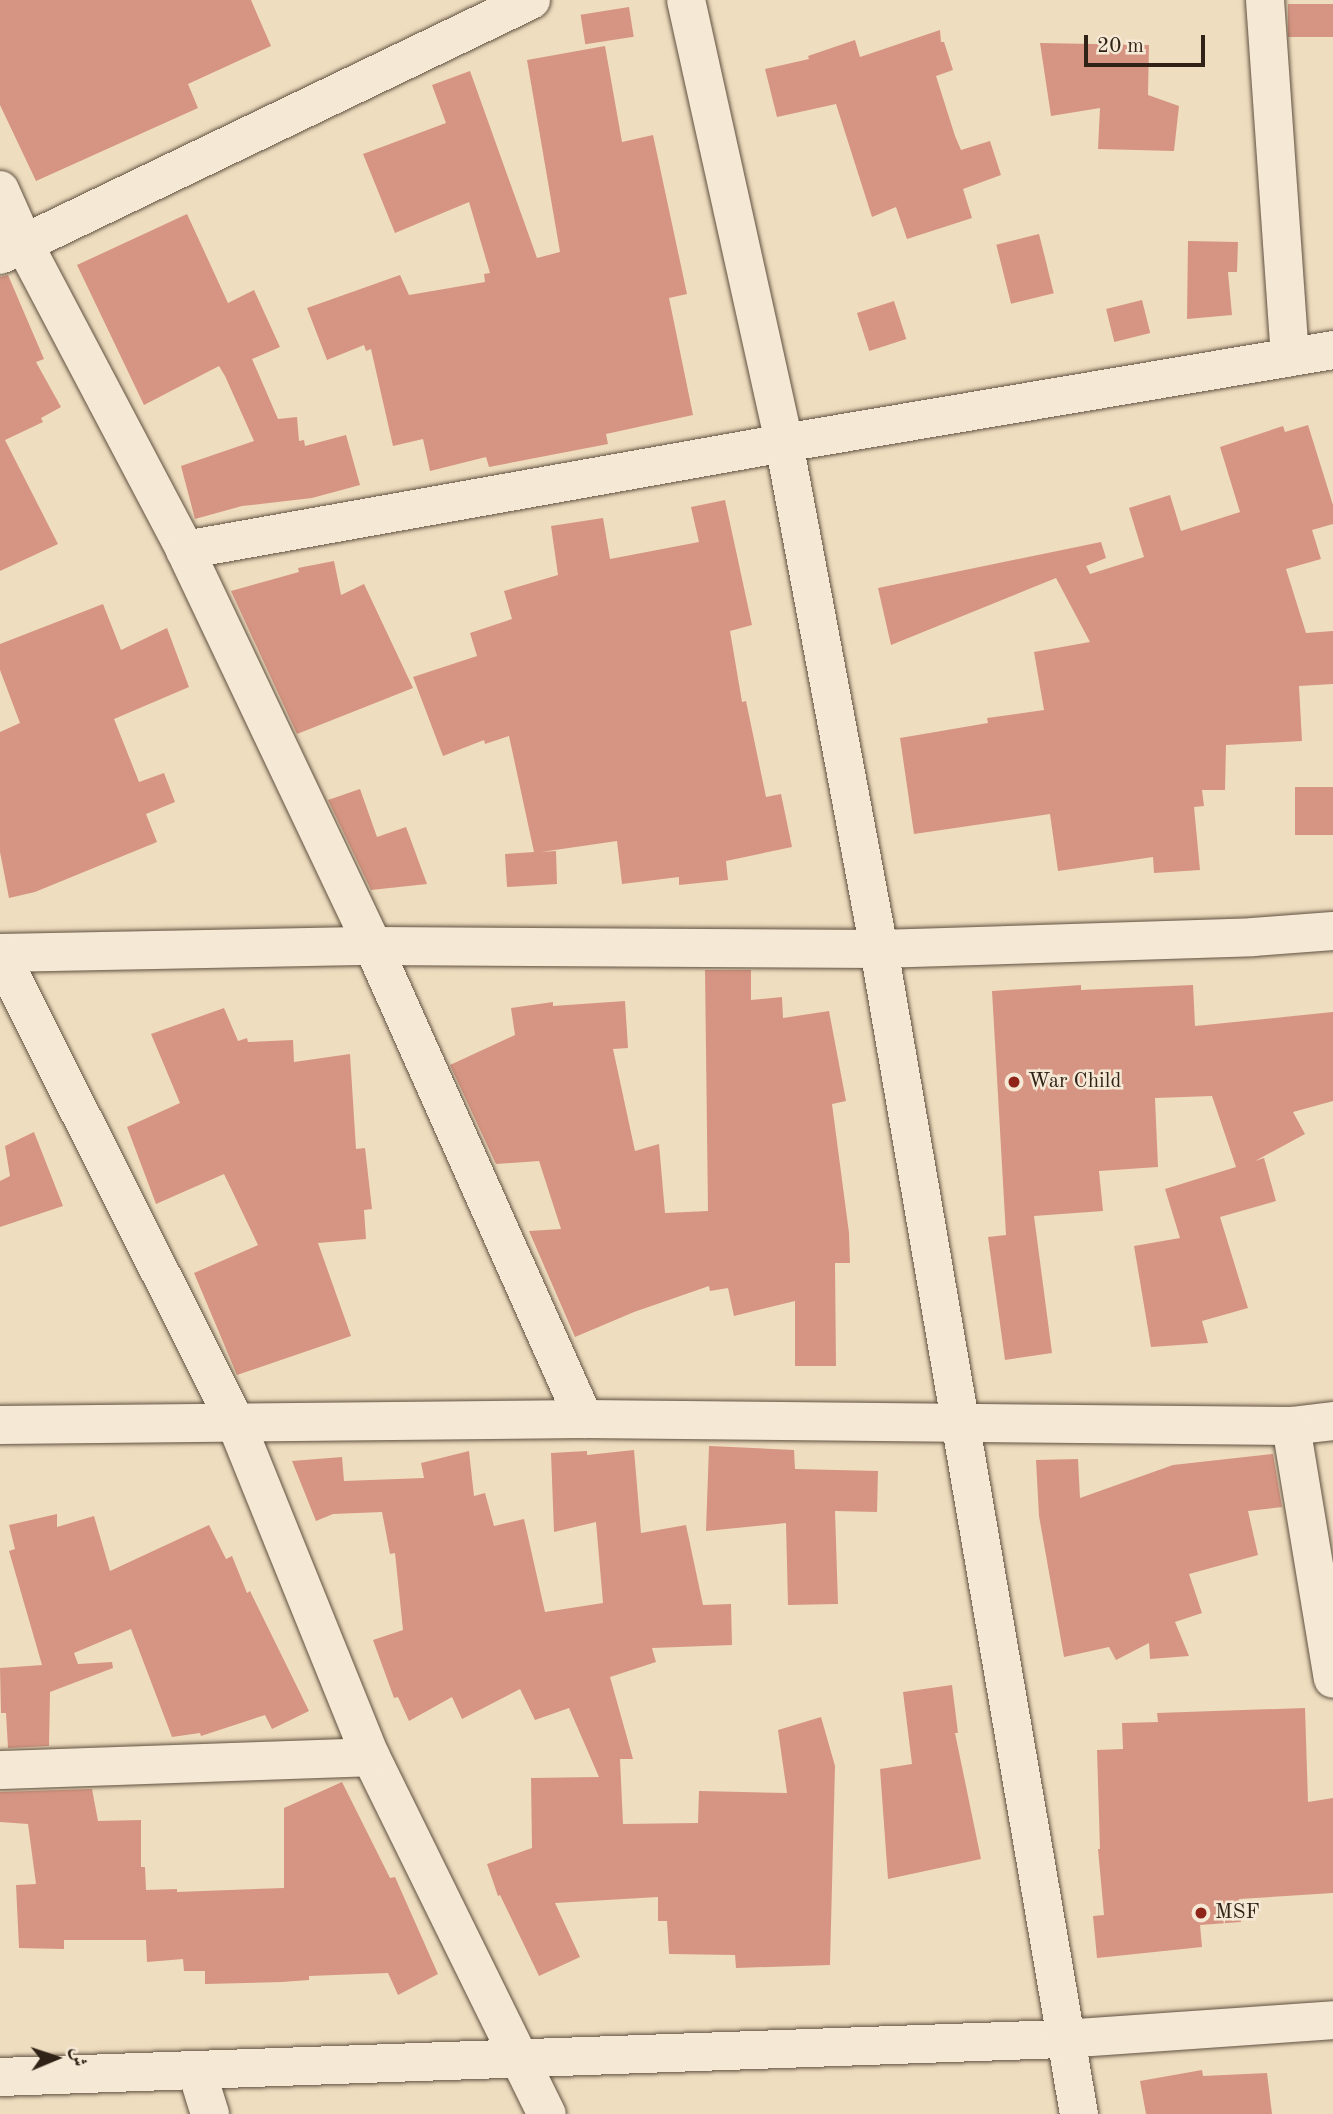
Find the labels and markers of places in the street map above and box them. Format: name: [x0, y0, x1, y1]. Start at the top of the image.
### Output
place label: War Child: [1028, 1069, 1121, 1095]
marker: War Child: [1006, 1074, 1022, 1090]
place label: MSF: [1215, 1900, 1260, 1926]
marker: MSF: [1193, 1905, 1209, 1921]

